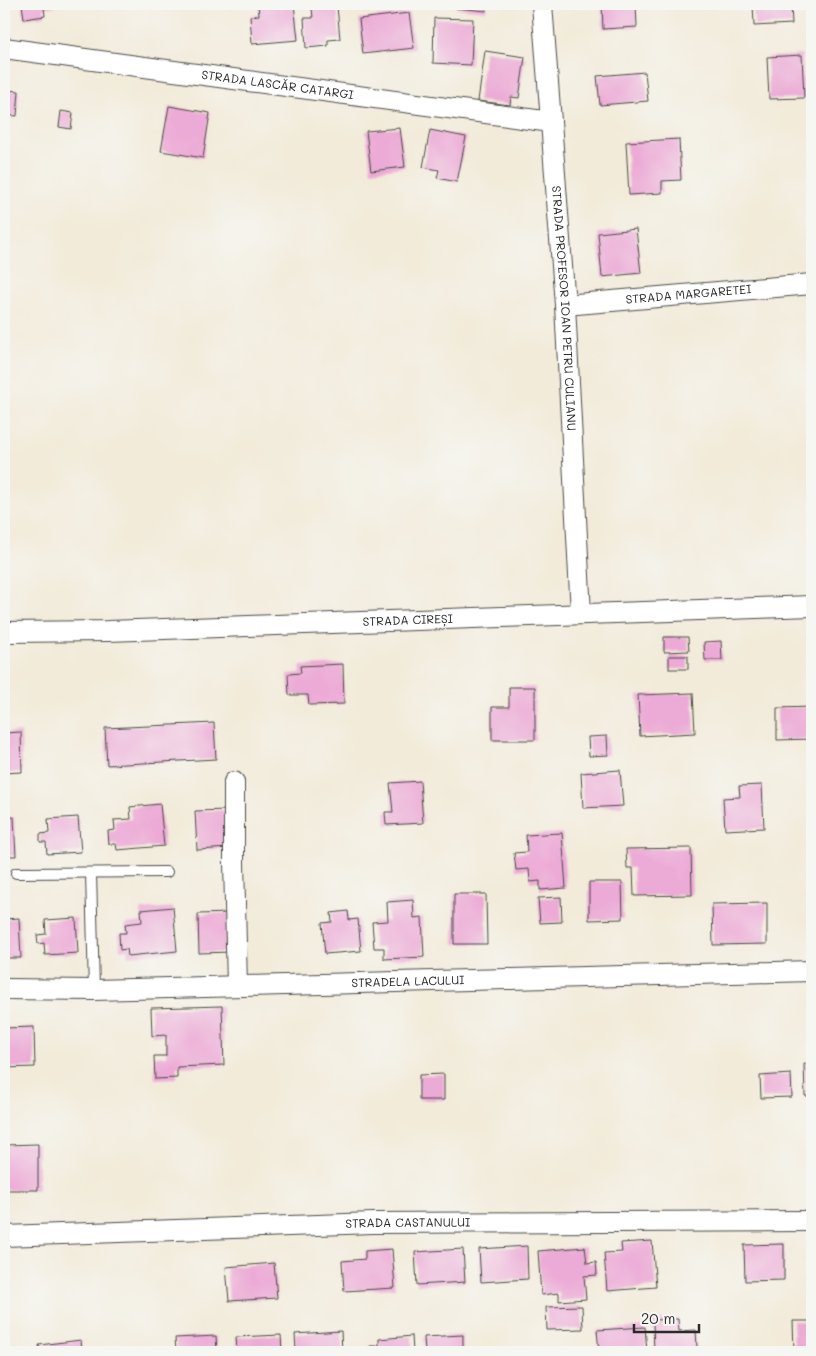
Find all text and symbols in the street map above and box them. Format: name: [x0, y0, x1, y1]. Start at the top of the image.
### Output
street label: STRADA LASCĂR CATARGI: [201, 66, 355, 102]
street label: STRADA PROFESOR IOAN PETRU CULIANU: [549, 185, 580, 431]
street label: STRADA MARGARETEI: [625, 280, 752, 307]
street label: STRADA CIREȘI: [362, 610, 453, 629]
street label: STRADELA LACULUI: [351, 971, 465, 990]
street label: STRADA CASTANULUI: [345, 1214, 470, 1231]
scale bar: [634, 1301, 698, 1333]
text: 20 m: [641, 1308, 675, 1328]

